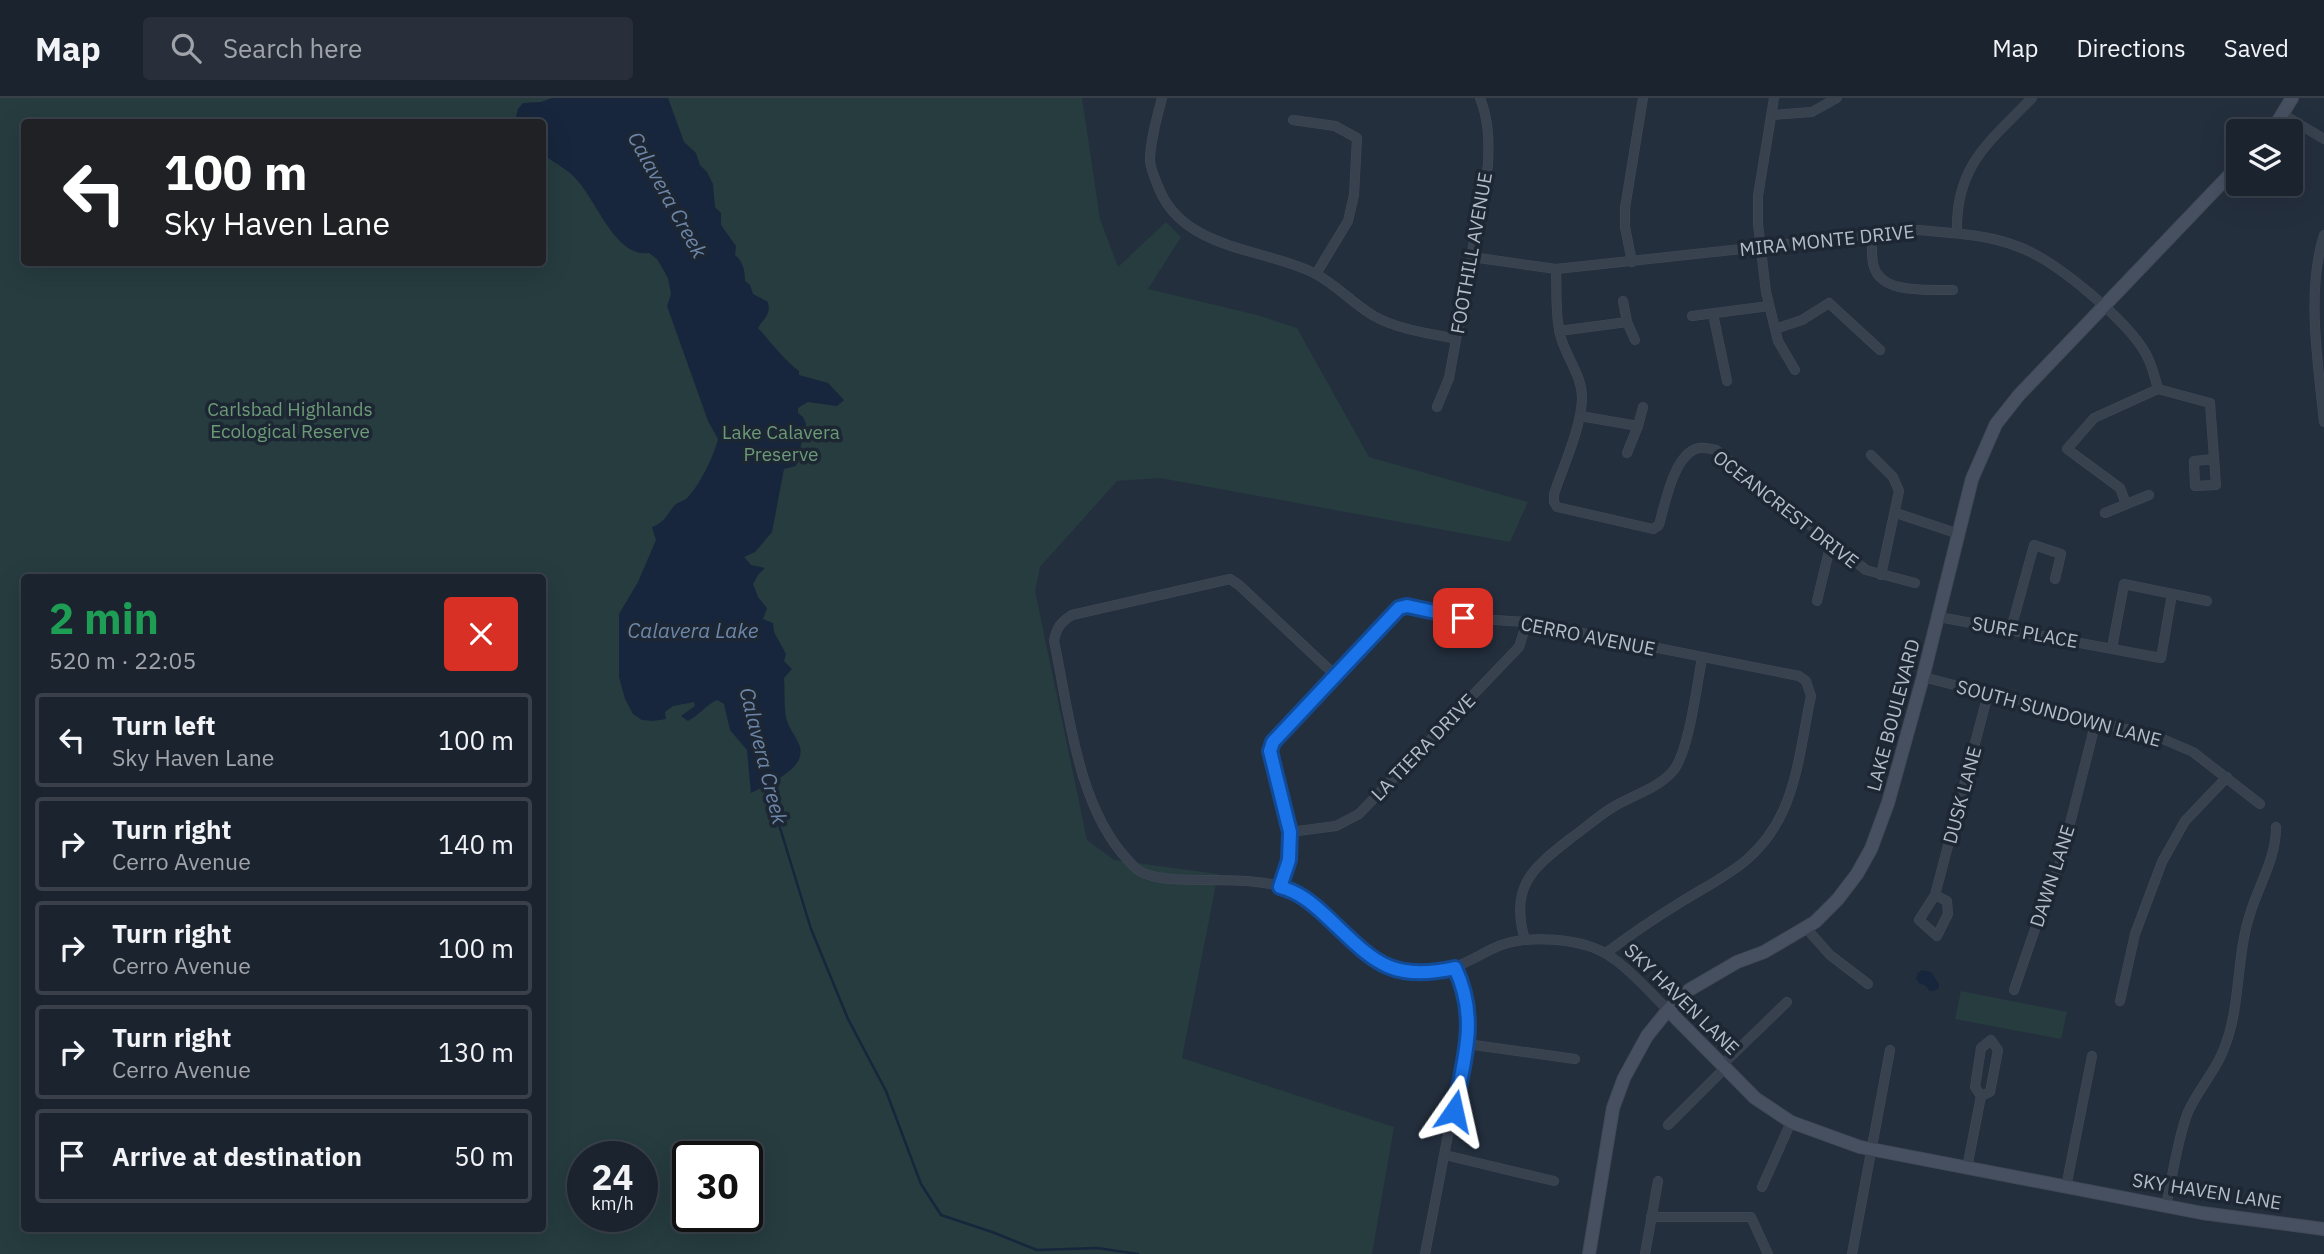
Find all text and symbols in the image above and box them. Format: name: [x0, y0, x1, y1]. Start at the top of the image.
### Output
search box: [143, 17, 633, 80]
text: Map: [35, 27, 101, 70]
icon: search: [167, 29, 205, 67]
text: Search here: [223, 31, 362, 65]
text: Map: [1992, 32, 2038, 64]
text: Directions: [2076, 32, 2186, 64]
text: Saved: [2224, 32, 2289, 64]
map controls: [2226, 119, 2303, 196]
button: layers: [2226, 119, 2303, 196]
water label: Calavera Creek: [622, 126, 715, 264]
text: 100 m: [164, 140, 308, 203]
icon: left: [49, 147, 140, 238]
street label: FOOTHILL AVENUE: [1445, 170, 1497, 336]
text: Sky Haven Lane: [164, 202, 390, 244]
street label: MIRA MONTE DRIVE: [1738, 219, 1916, 261]
park label: Carlsbad Highlands Ecological Reserve: [207, 397, 373, 443]
park label: Lake Calavera Preserve: [722, 420, 840, 466]
street label: OCEANCREST DRIVE: [1708, 445, 1864, 573]
pin: [1433, 588, 1493, 648]
text: 2 min: [49, 591, 159, 646]
button: close: [444, 597, 518, 671]
icon: arrive: [1444, 599, 1482, 637]
street label: CERRO AVENUE: [1519, 611, 1657, 661]
street label: SURF PLACE: [1970, 611, 2080, 653]
water label: Calavera Lake: [628, 616, 759, 644]
street label: LAKE BOULEVARD: [1861, 636, 1925, 794]
text: 520 m · 22:05: [49, 645, 196, 675]
street label: SOUTH SUNDOWN LANE: [1954, 674, 2164, 752]
water label: Calavera Creek: [733, 684, 795, 828]
street label: LA TIERA DRIVE: [1366, 688, 1480, 806]
text: Turn left: [112, 708, 215, 742]
icon: left: [53, 721, 91, 759]
text: 100 m: [438, 723, 514, 757]
text: Sky Haven Lane: [112, 742, 274, 772]
street label: DUSK LANE: [1937, 744, 1987, 846]
text: Turn right: [112, 812, 231, 846]
street label: DAWN LANE: [2024, 822, 2080, 930]
icon: right: [53, 825, 91, 863]
text: 140 m: [438, 827, 514, 861]
text: Cerro Avenue: [112, 846, 251, 876]
text: Turn right: [112, 916, 231, 950]
icon: right: [53, 929, 91, 967]
text: 100 m: [438, 931, 514, 965]
street label: SKY HAVEN LANE: [1620, 938, 1744, 1060]
text: Cerro Avenue: [112, 950, 251, 980]
text: Turn right: [112, 1020, 231, 1054]
icon: right: [53, 1033, 91, 1071]
text: 130 m: [438, 1035, 514, 1069]
text: Cerro Avenue: [112, 1054, 251, 1084]
position arrow: [1417, 1074, 1491, 1148]
icon: arrive: [53, 1137, 91, 1175]
text: Arrive at destination: [112, 1139, 362, 1173]
text: 50 m: [454, 1139, 514, 1173]
speed limit sign: 30: [672, 1141, 763, 1232]
text: 24: [591, 1154, 634, 1200]
street label: SKY HAVEN LANE: [2131, 1167, 2283, 1215]
text: km/h: [591, 1192, 634, 1215]

